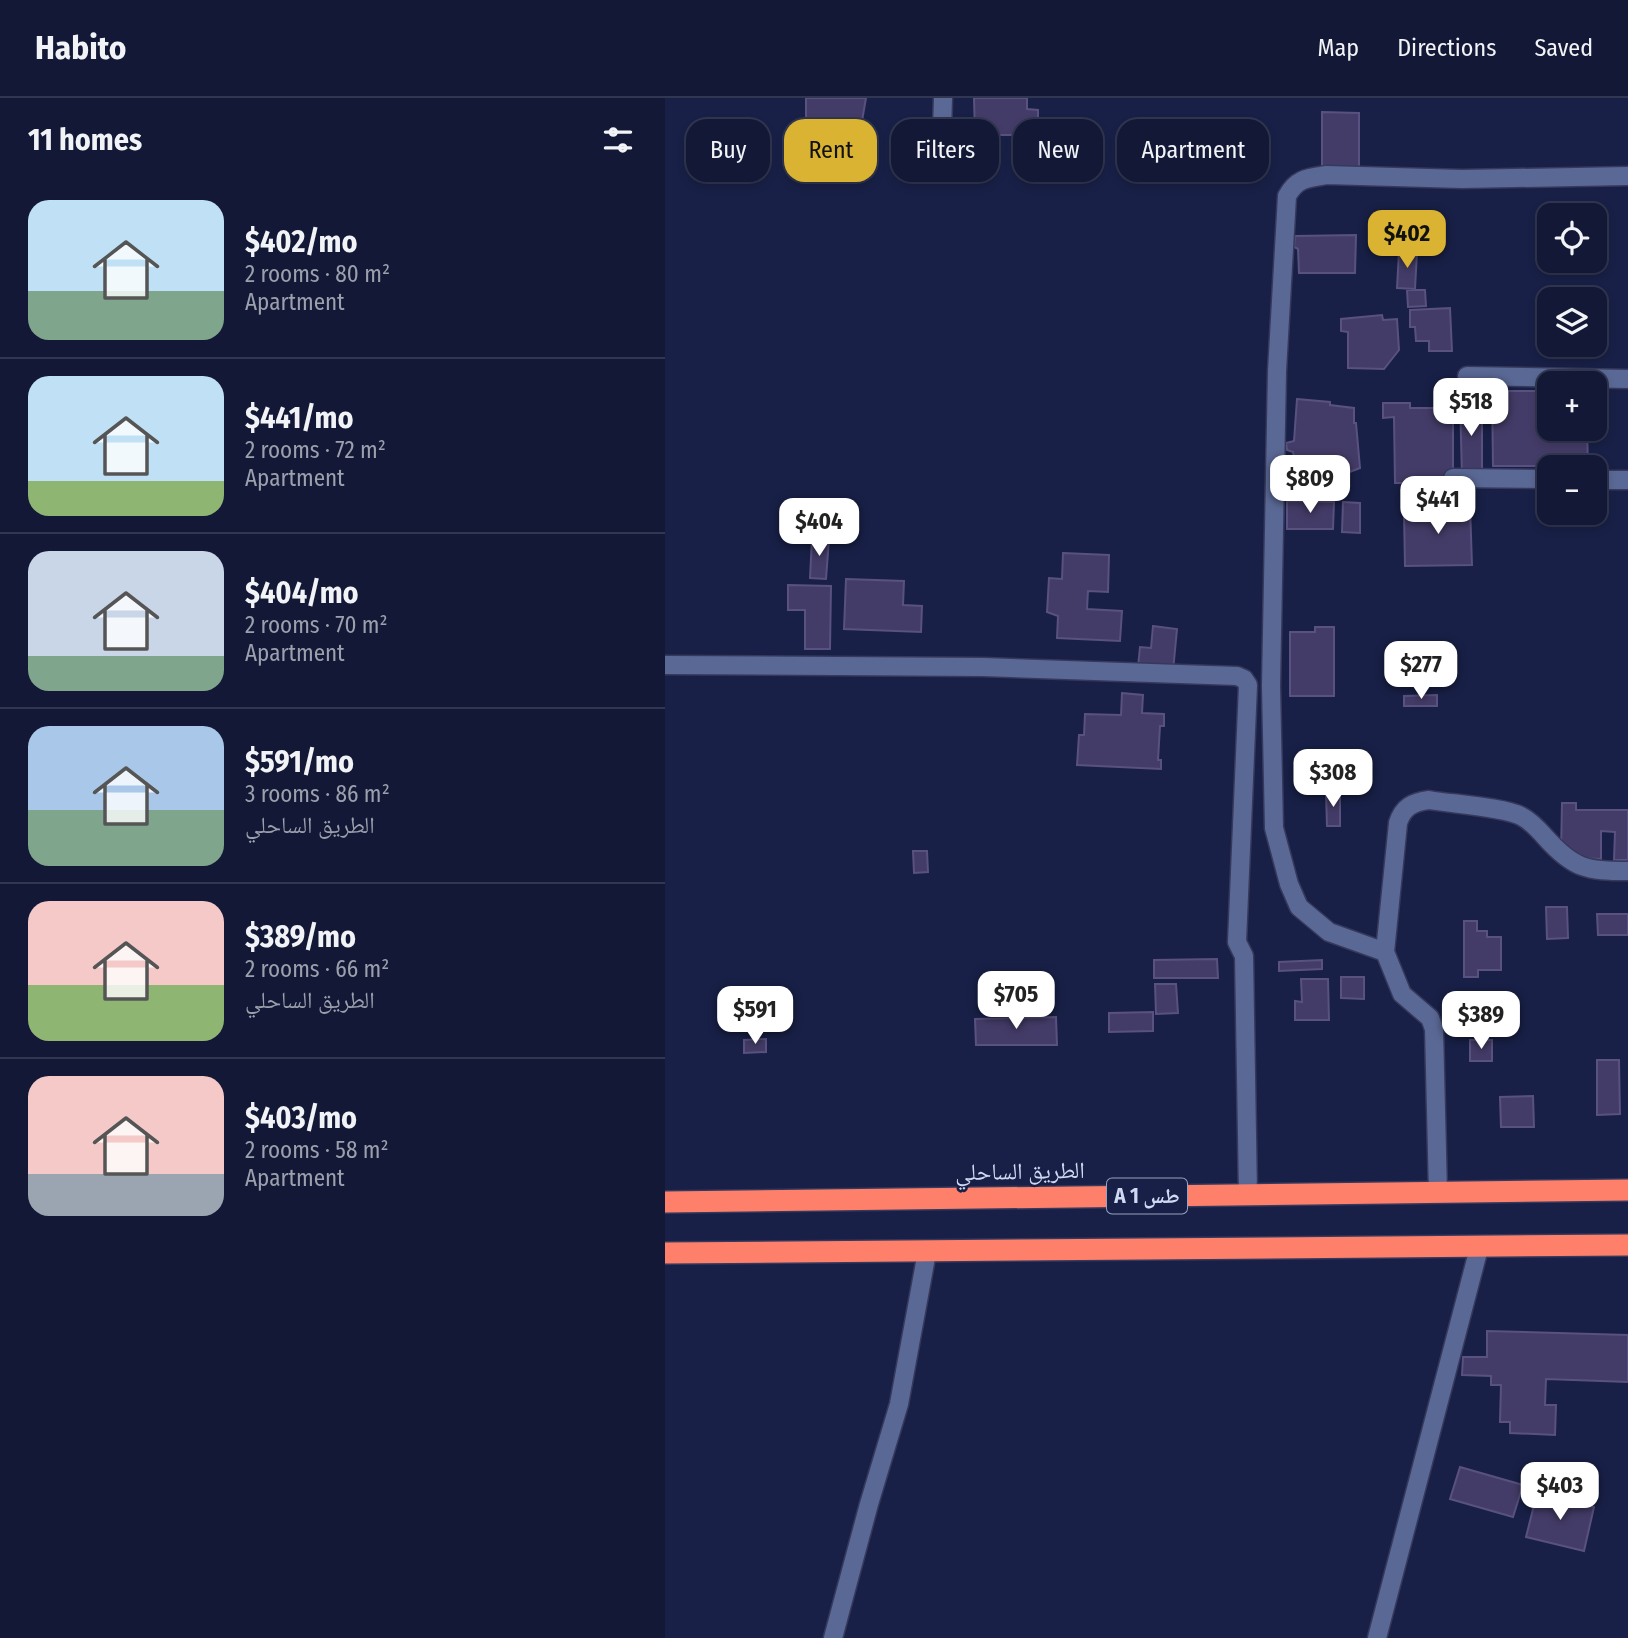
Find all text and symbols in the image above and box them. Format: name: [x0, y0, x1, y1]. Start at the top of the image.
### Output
text: Habito: [35, 28, 126, 68]
text: Map: [1318, 34, 1359, 62]
text: Directions: [1397, 34, 1496, 62]
text: Saved: [1534, 34, 1593, 62]
chip: Buy: [686, 119, 770, 182]
chip: Rent: [784, 119, 877, 182]
chip: Filters: [891, 119, 999, 182]
chip: New: [1013, 119, 1103, 182]
chip: Apartment: [1117, 119, 1269, 182]
icon: filters: [599, 121, 637, 159]
text: 11 homes: [28, 122, 142, 158]
map controls: [1537, 203, 1607, 525]
button: locate: [1537, 203, 1607, 273]
pin: $402: [1366, 211, 1448, 270]
text: $402: [1384, 219, 1430, 247]
text: $402/mo: [245, 224, 357, 260]
icon: home: [84, 228, 168, 312]
text: 2 rooms · 80 m²: [245, 260, 390, 288]
button: layers: [1537, 287, 1607, 357]
text: Apartment: [245, 288, 345, 316]
button: +: [1537, 371, 1607, 441]
pin: $518: [1430, 378, 1512, 438]
text: $518: [1449, 387, 1493, 415]
text: $441/mo: [245, 400, 354, 436]
icon: home: [84, 404, 168, 488]
text: 2 rooms · 72 m²: [245, 436, 386, 464]
button: −: [1537, 455, 1607, 525]
pin: $809: [1269, 456, 1351, 515]
text: Apartment: [245, 464, 345, 492]
text: $809: [1286, 464, 1334, 492]
pin: $441: [1397, 476, 1479, 536]
text: $441: [1416, 485, 1460, 513]
pin: $404: [778, 498, 860, 558]
text: $404: [795, 507, 843, 535]
text: $404/mo: [245, 575, 359, 611]
icon: home: [84, 579, 168, 663]
text: 2 rooms · 70 m²: [245, 611, 388, 639]
text: Apartment: [245, 639, 345, 667]
pin: $277: [1380, 642, 1462, 701]
text: $277: [1400, 650, 1442, 678]
text: $591/mo: [245, 744, 354, 780]
pin: $308: [1292, 750, 1374, 809]
icon: home: [84, 754, 168, 838]
text: $308: [1309, 758, 1357, 786]
text: 3 rooms · 86 m²: [245, 780, 390, 808]
text: الطريق الساحلي: [245, 811, 375, 839]
text: $389/mo: [245, 919, 356, 955]
icon: home: [84, 929, 168, 1013]
text: 2 rooms · 66 m²: [245, 955, 389, 983]
pin: $705: [975, 972, 1057, 1031]
text: $705: [994, 980, 1038, 1008]
text: الطريق الساحلي: [245, 986, 375, 1014]
pin: $591: [714, 986, 796, 1046]
pin: $389: [1440, 992, 1522, 1051]
text: $591: [733, 995, 777, 1023]
text: $389: [1458, 1000, 1504, 1028]
text: $403/mo: [245, 1100, 357, 1136]
icon: home: [84, 1104, 168, 1188]
text: 2 rooms · 58 m²: [245, 1136, 389, 1164]
street label: الطريق الساحلي: [955, 1156, 1085, 1191]
text: Apartment: [245, 1164, 345, 1192]
road number: A 1 طس: [1107, 1178, 1187, 1214]
pin: $403: [1519, 1462, 1601, 1522]
text: $403: [1537, 1471, 1583, 1499]

